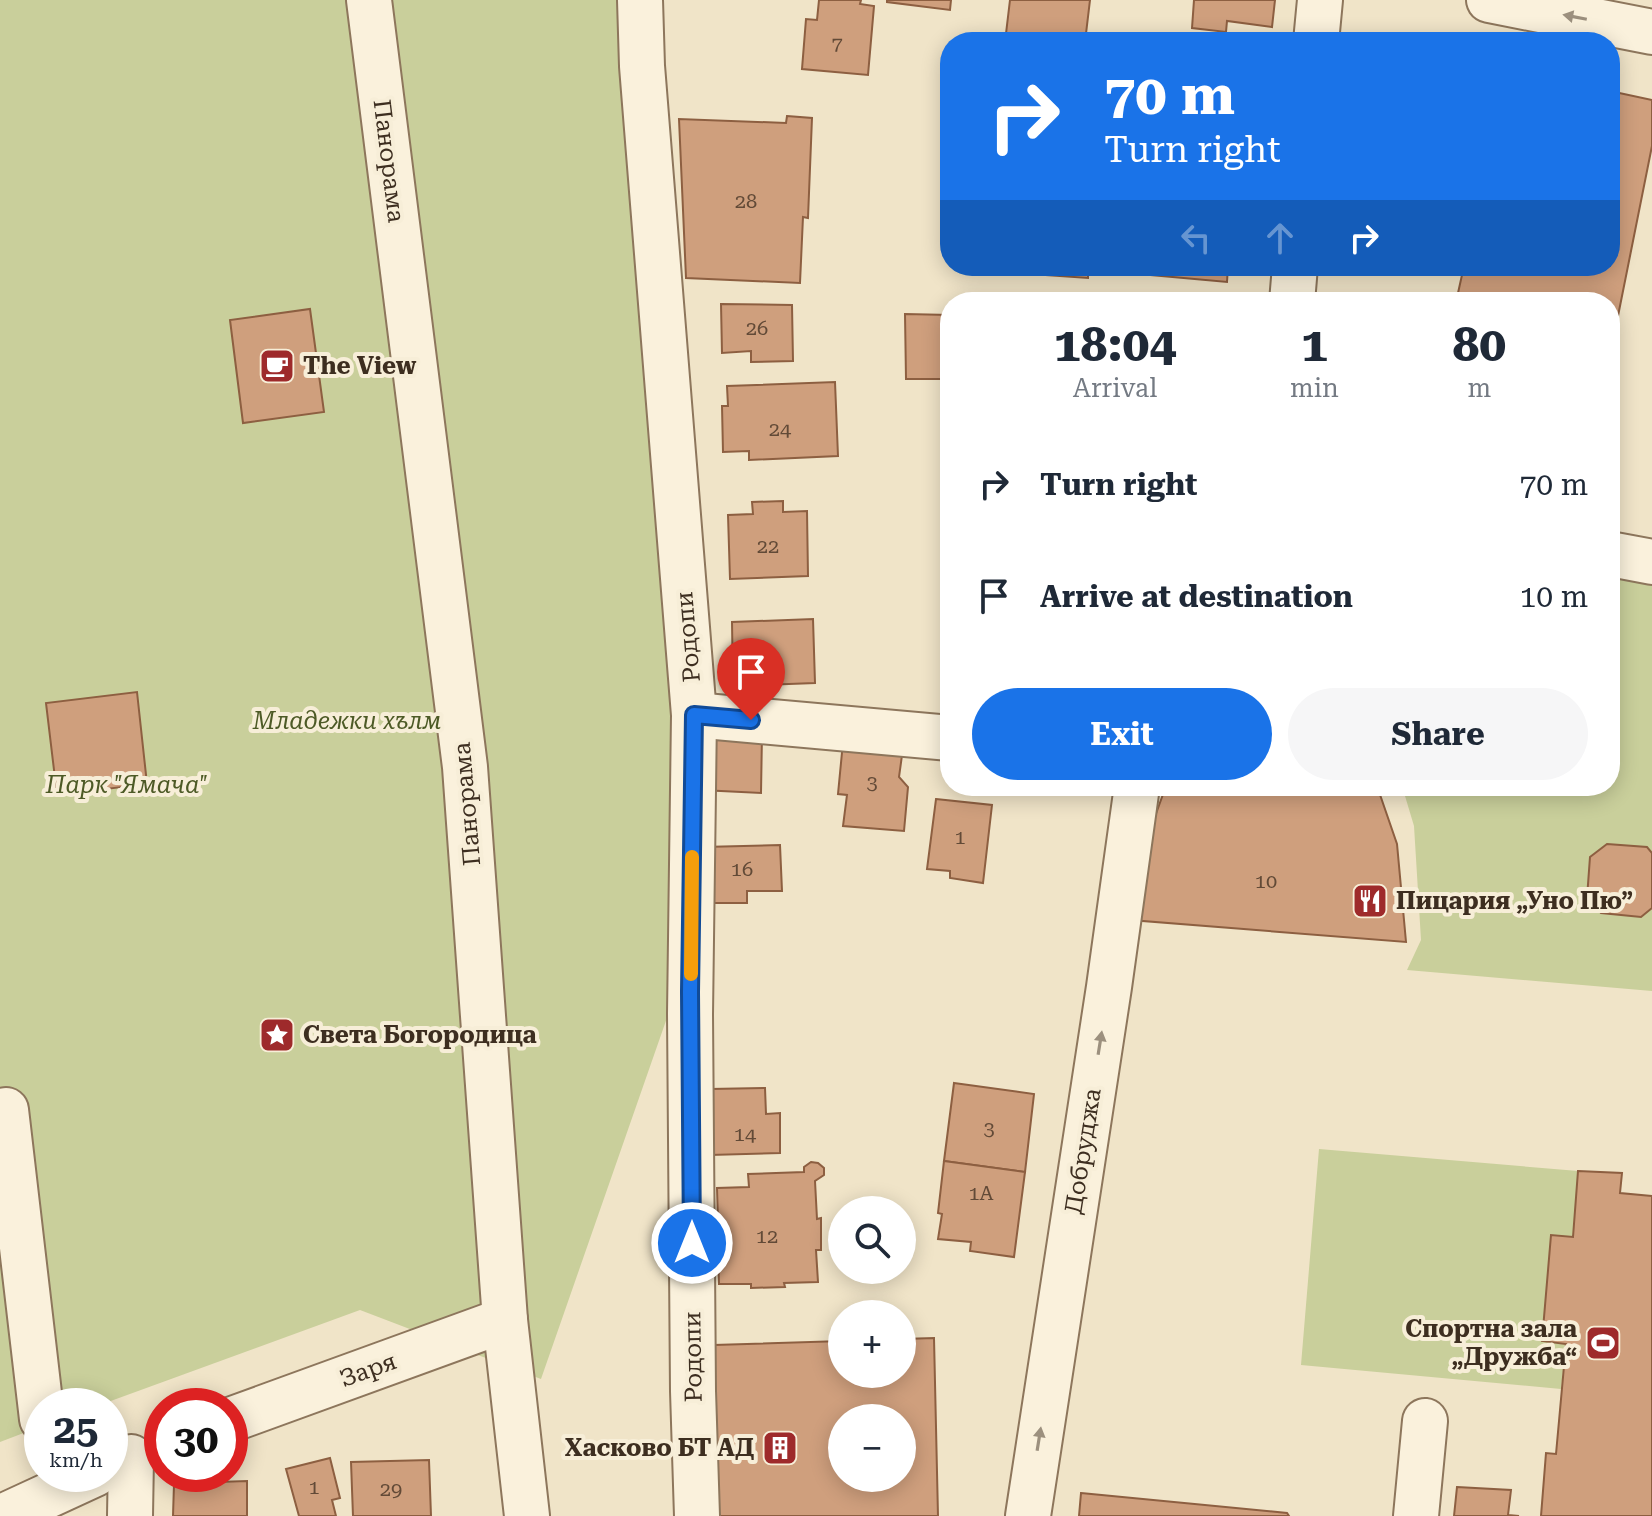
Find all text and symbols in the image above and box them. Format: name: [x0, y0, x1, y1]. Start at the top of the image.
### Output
one-way arrow: [1563, 10, 1588, 23]
house number: 7: [831, 32, 843, 56]
text: 70 m: [1104, 62, 1235, 128]
icon: right: [972, 64, 1076, 168]
street label: Панорама: [368, 98, 410, 224]
text: Turn right: [1104, 129, 1281, 171]
house number: 28: [735, 189, 757, 213]
icon: left: [1174, 216, 1218, 260]
icon: ahead: [1258, 216, 1302, 260]
icon: right: [1342, 216, 1386, 260]
house number: 26: [746, 316, 768, 340]
text: 18:04: [1054, 317, 1176, 373]
text: 1: [1301, 317, 1328, 373]
text: 80: [1452, 317, 1506, 373]
cafe icon: The View: [258, 347, 296, 385]
place label: The View: [303, 352, 417, 380]
text: Arrival: [1073, 373, 1157, 403]
text: min: [1290, 373, 1339, 403]
text: m: [1468, 373, 1491, 403]
house number: 24: [769, 417, 792, 441]
icon: right: [972, 462, 1016, 506]
text: Turn right: [1040, 467, 1197, 502]
text: 70 m: [1519, 467, 1588, 502]
house number: 22: [757, 534, 779, 558]
icon: arrive: [972, 574, 1016, 618]
text: Arrive at destination: [1040, 579, 1353, 614]
text: 10 m: [1519, 579, 1588, 614]
street label: Родопи: [670, 591, 706, 683]
pin: [717, 638, 785, 720]
icon: arrive: [729, 650, 773, 694]
button: Exit: [972, 688, 1272, 780]
button: Share: [1288, 688, 1588, 780]
park label: Младежки хълм: [252, 707, 441, 735]
street label: Панорама: [448, 741, 486, 867]
house number: 3: [866, 770, 878, 794]
park label: Парк "Ямача": [45, 771, 208, 799]
house number: 1: [954, 825, 966, 849]
house number: 16: [731, 857, 753, 881]
house number: 10: [1255, 869, 1277, 893]
restaurant icon: Пицария „Уно Пю”: [1351, 882, 1389, 920]
place label: Пицария „Уно Пю”: [1396, 887, 1633, 915]
place icon: Света Богородица: [258, 1016, 296, 1054]
place label: Света Богородица: [303, 1021, 537, 1049]
one-way arrow: [1094, 1031, 1106, 1056]
street label: Добруджа: [1059, 1086, 1107, 1216]
house number: 3: [983, 1116, 995, 1140]
house number: 14: [734, 1122, 757, 1146]
house number: 1А: [968, 1181, 994, 1205]
map controls: [828, 1196, 916, 1492]
button: search: [828, 1196, 916, 1284]
position arrow: [650, 1201, 734, 1285]
house number: 12: [756, 1224, 778, 1248]
button: +: [828, 1300, 916, 1388]
street label: Родопи: [678, 1311, 708, 1403]
place label: Спортна зала „Дружба“: [1405, 1315, 1578, 1371]
sports icon: Спортна зала „Дружба“: [1584, 1324, 1622, 1362]
street label: Заря: [336, 1347, 400, 1393]
speed limit sign: 30: [144, 1388, 248, 1492]
button: −: [828, 1404, 916, 1492]
text: 25: [54, 1406, 98, 1453]
one-way arrow: [1033, 1426, 1046, 1451]
building icon: Хасково БТ АД: [761, 1429, 799, 1467]
place label: Хасково БТ АД: [565, 1434, 754, 1462]
text: km/h: [49, 1448, 103, 1472]
house number: 1: [308, 1475, 320, 1499]
house number: 29: [380, 1477, 402, 1501]

